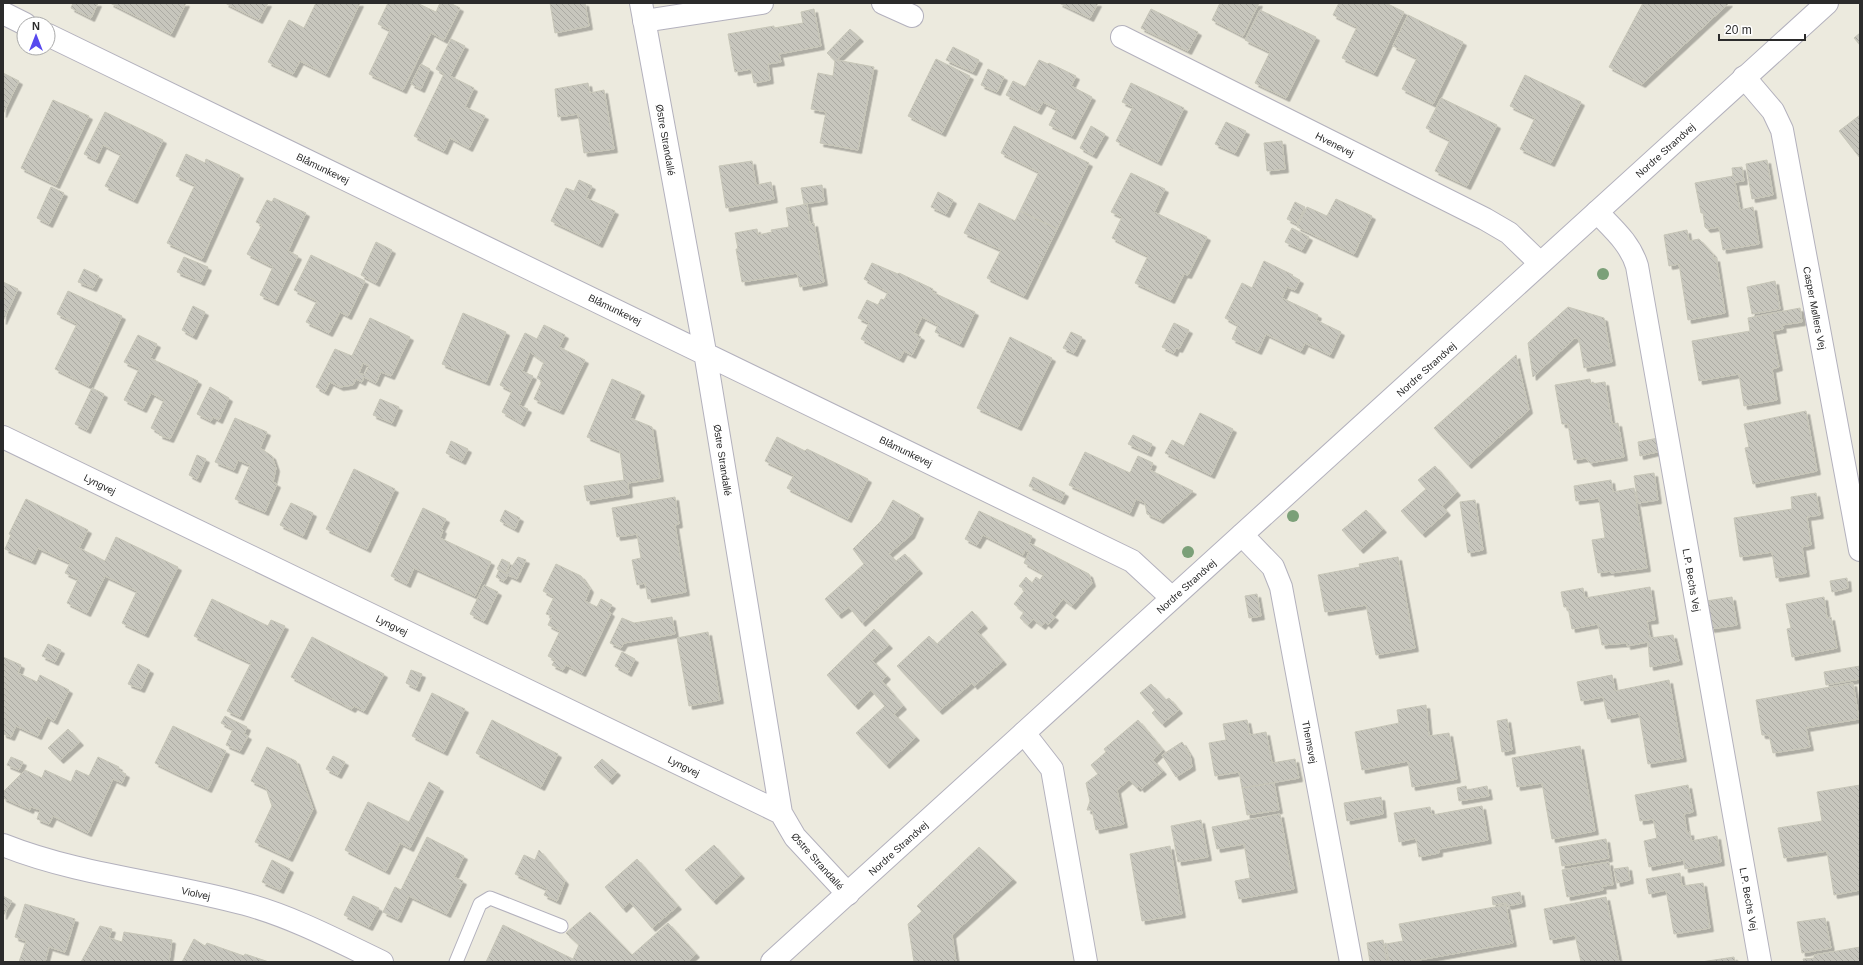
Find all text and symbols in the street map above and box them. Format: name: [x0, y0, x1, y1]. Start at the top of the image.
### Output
north arrow: [16, 16, 56, 56]
scale bar: [1719, 16, 1805, 42]
text: N: [32, 20, 40, 32]
text: 20 m: [1725, 23, 1752, 37]
street label: Østre Strandallé: [654, 104, 677, 177]
street label: Nordre Strandvej: [1634, 121, 1697, 180]
street label: Hvenevej: [1314, 130, 1356, 159]
street label: Blåmunkevej: [295, 151, 351, 186]
street label: Casper Møllers Vej: [1801, 266, 1828, 351]
street label: Blåmunkevej: [587, 292, 643, 327]
street label: Nordre Strandvej: [1395, 340, 1458, 399]
street label: Østre Strandallé: [711, 424, 734, 497]
street label: Blåmunkevej: [878, 434, 934, 469]
street label: Lyngvej: [82, 472, 118, 497]
street label: L.P. Bechs Vej: [1681, 548, 1702, 612]
street label: Nordre Strandvej: [1155, 557, 1218, 616]
street label: Lyngvej: [374, 613, 410, 638]
street label: Themsvej: [1300, 720, 1319, 764]
street label: Lyngvej: [666, 754, 702, 779]
street label: Nordre Strandvej: [867, 819, 930, 878]
street label: Østre Strandallé: [789, 831, 846, 892]
street label: L.P. Bechs Vej: [1738, 867, 1759, 931]
street label: Violvej: [180, 885, 211, 902]

